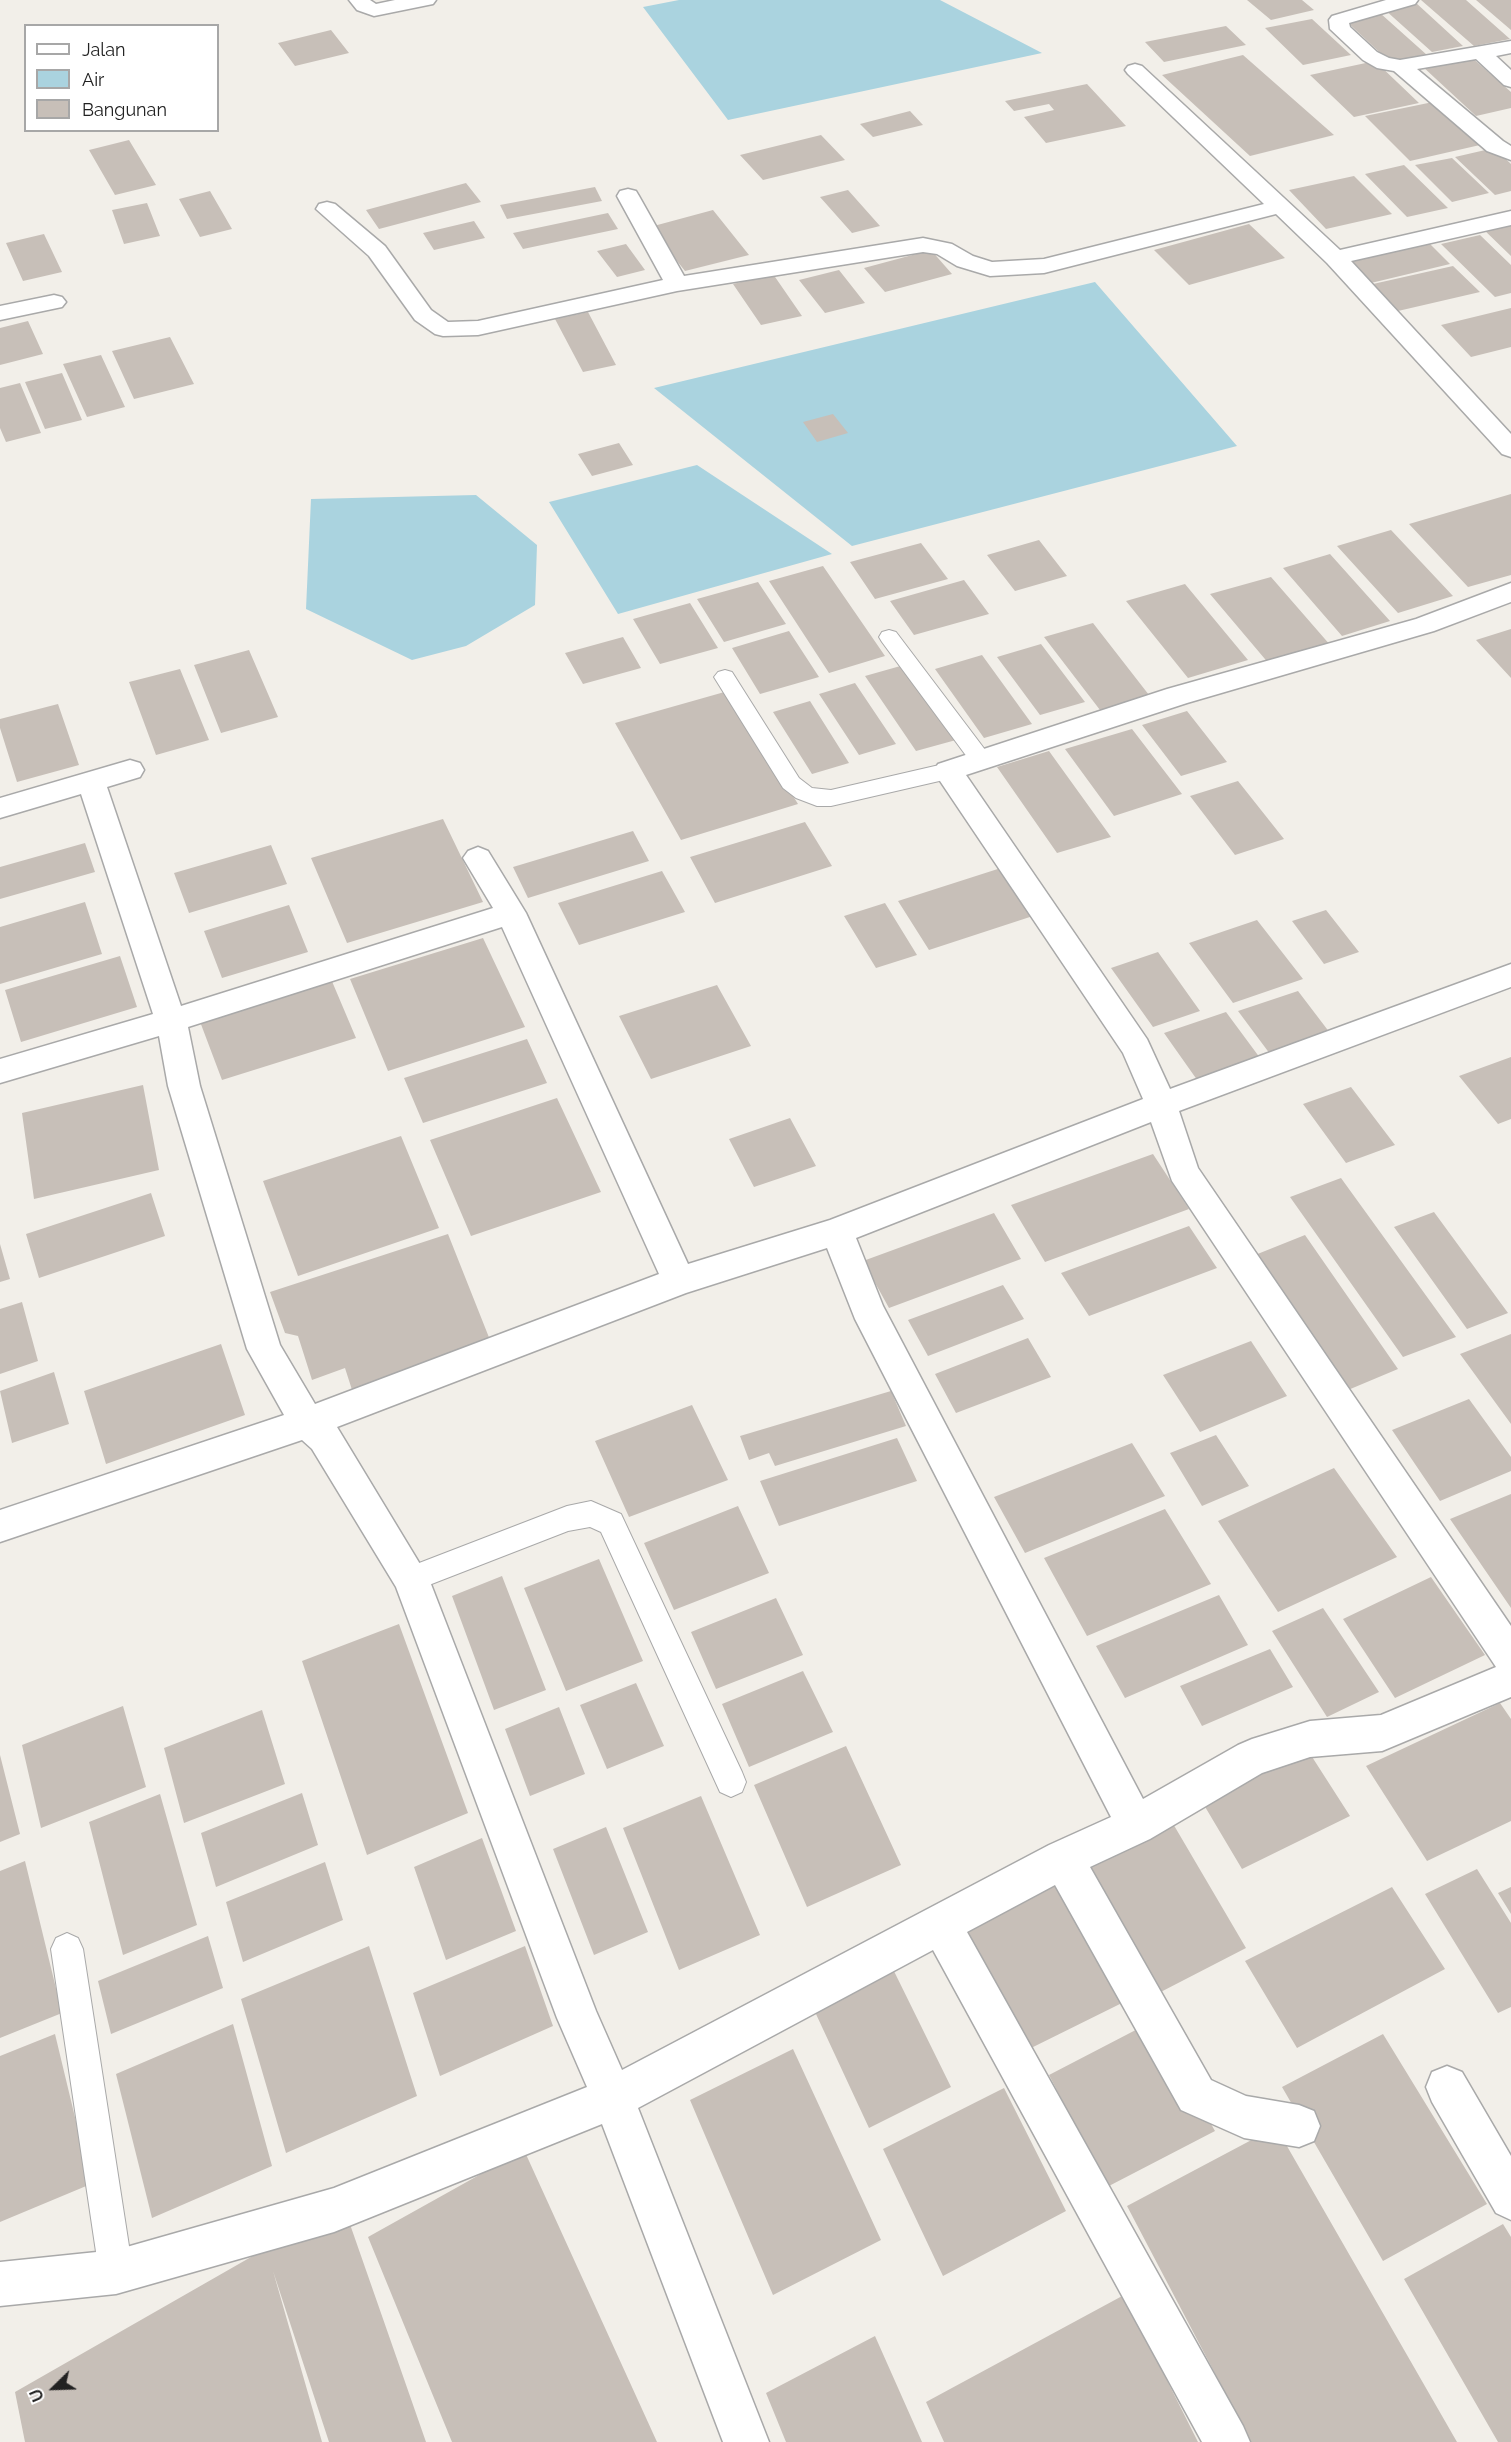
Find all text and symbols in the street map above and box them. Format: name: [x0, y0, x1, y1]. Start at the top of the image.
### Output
legend: [24, 24, 219, 132]
text: Jalan: [82, 39, 126, 60]
text: Air: [82, 69, 104, 90]
text: Bangunan: [82, 99, 167, 120]
north arrow: [24, 2358, 84, 2418]
text: U: [26, 2386, 48, 2404]

